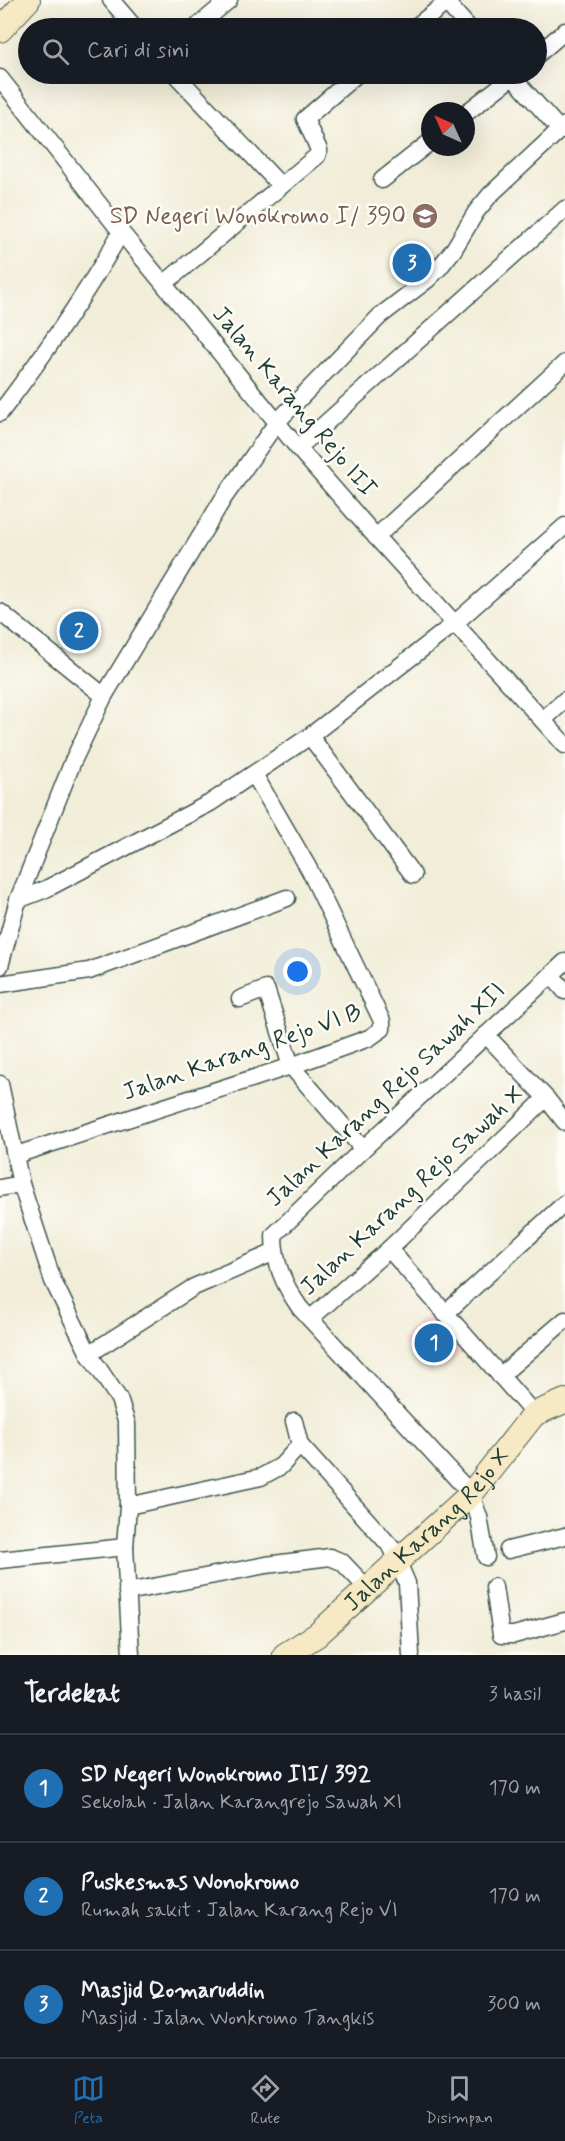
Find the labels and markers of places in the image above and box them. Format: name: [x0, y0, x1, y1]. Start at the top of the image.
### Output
place label: SD Negeri Wonokromo I/ 390: [110, 201, 406, 232]
school or university icon: SD Negeri Wonokromo I/ 390: [410, 201, 440, 231]
pin: 3: [392, 240, 432, 286]
pin: 2: [60, 608, 98, 654]
pin: 1: [414, 1320, 454, 1366]

